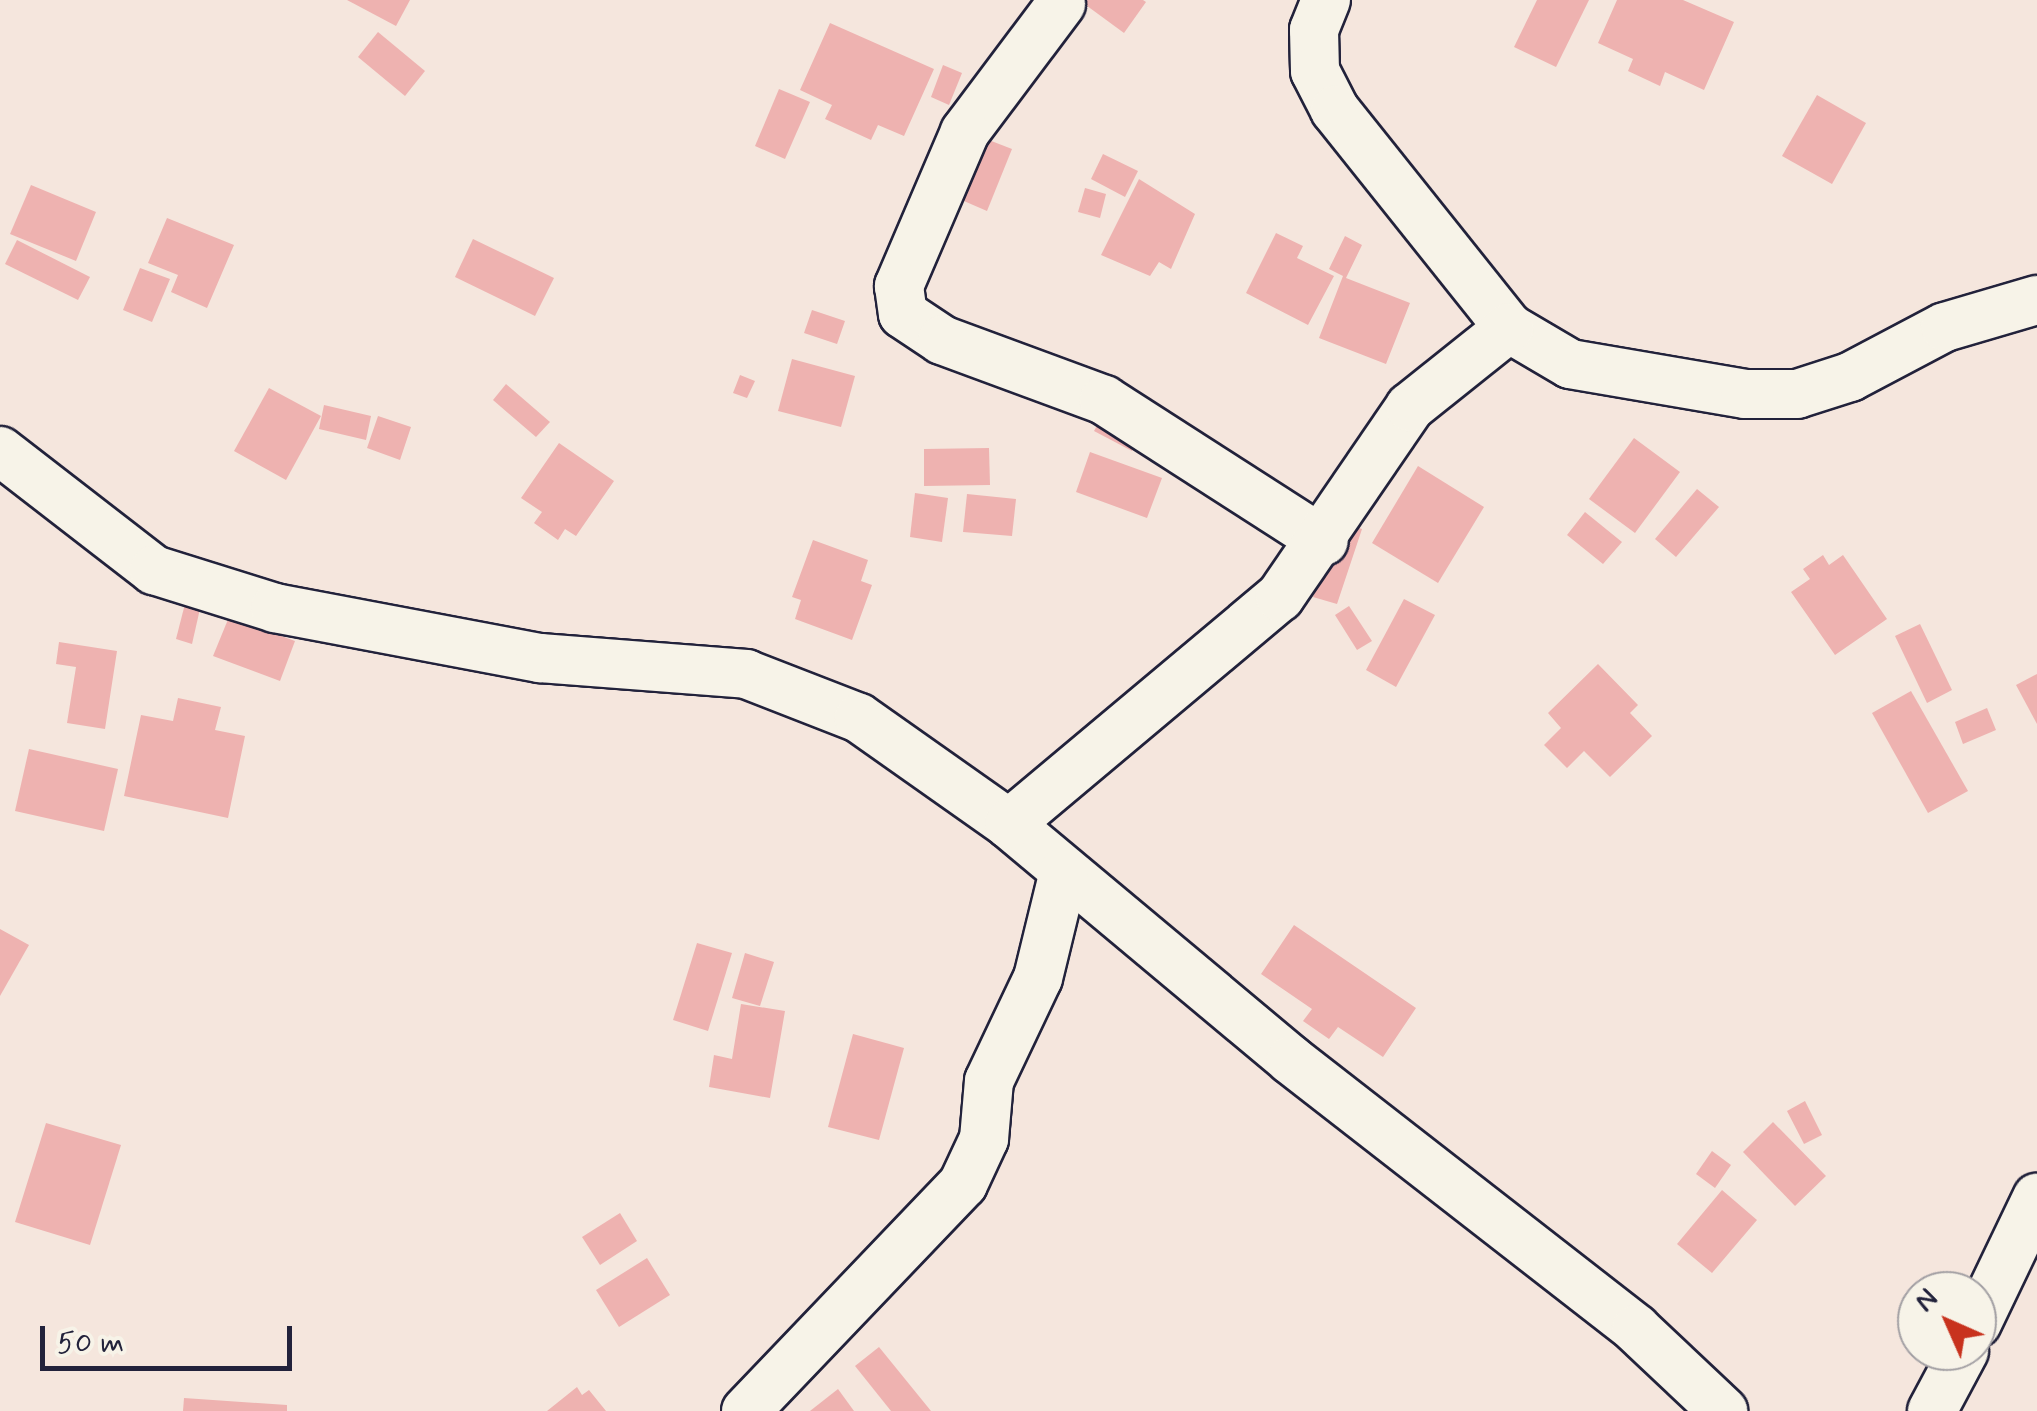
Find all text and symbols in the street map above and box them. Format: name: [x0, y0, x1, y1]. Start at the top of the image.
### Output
north arrow: [1897, 1271, 1997, 1371]
text: N: [1907, 1281, 1947, 1321]
scale bar: [45, 1306, 298, 1368]
text: 50 m: [57, 1324, 124, 1363]

